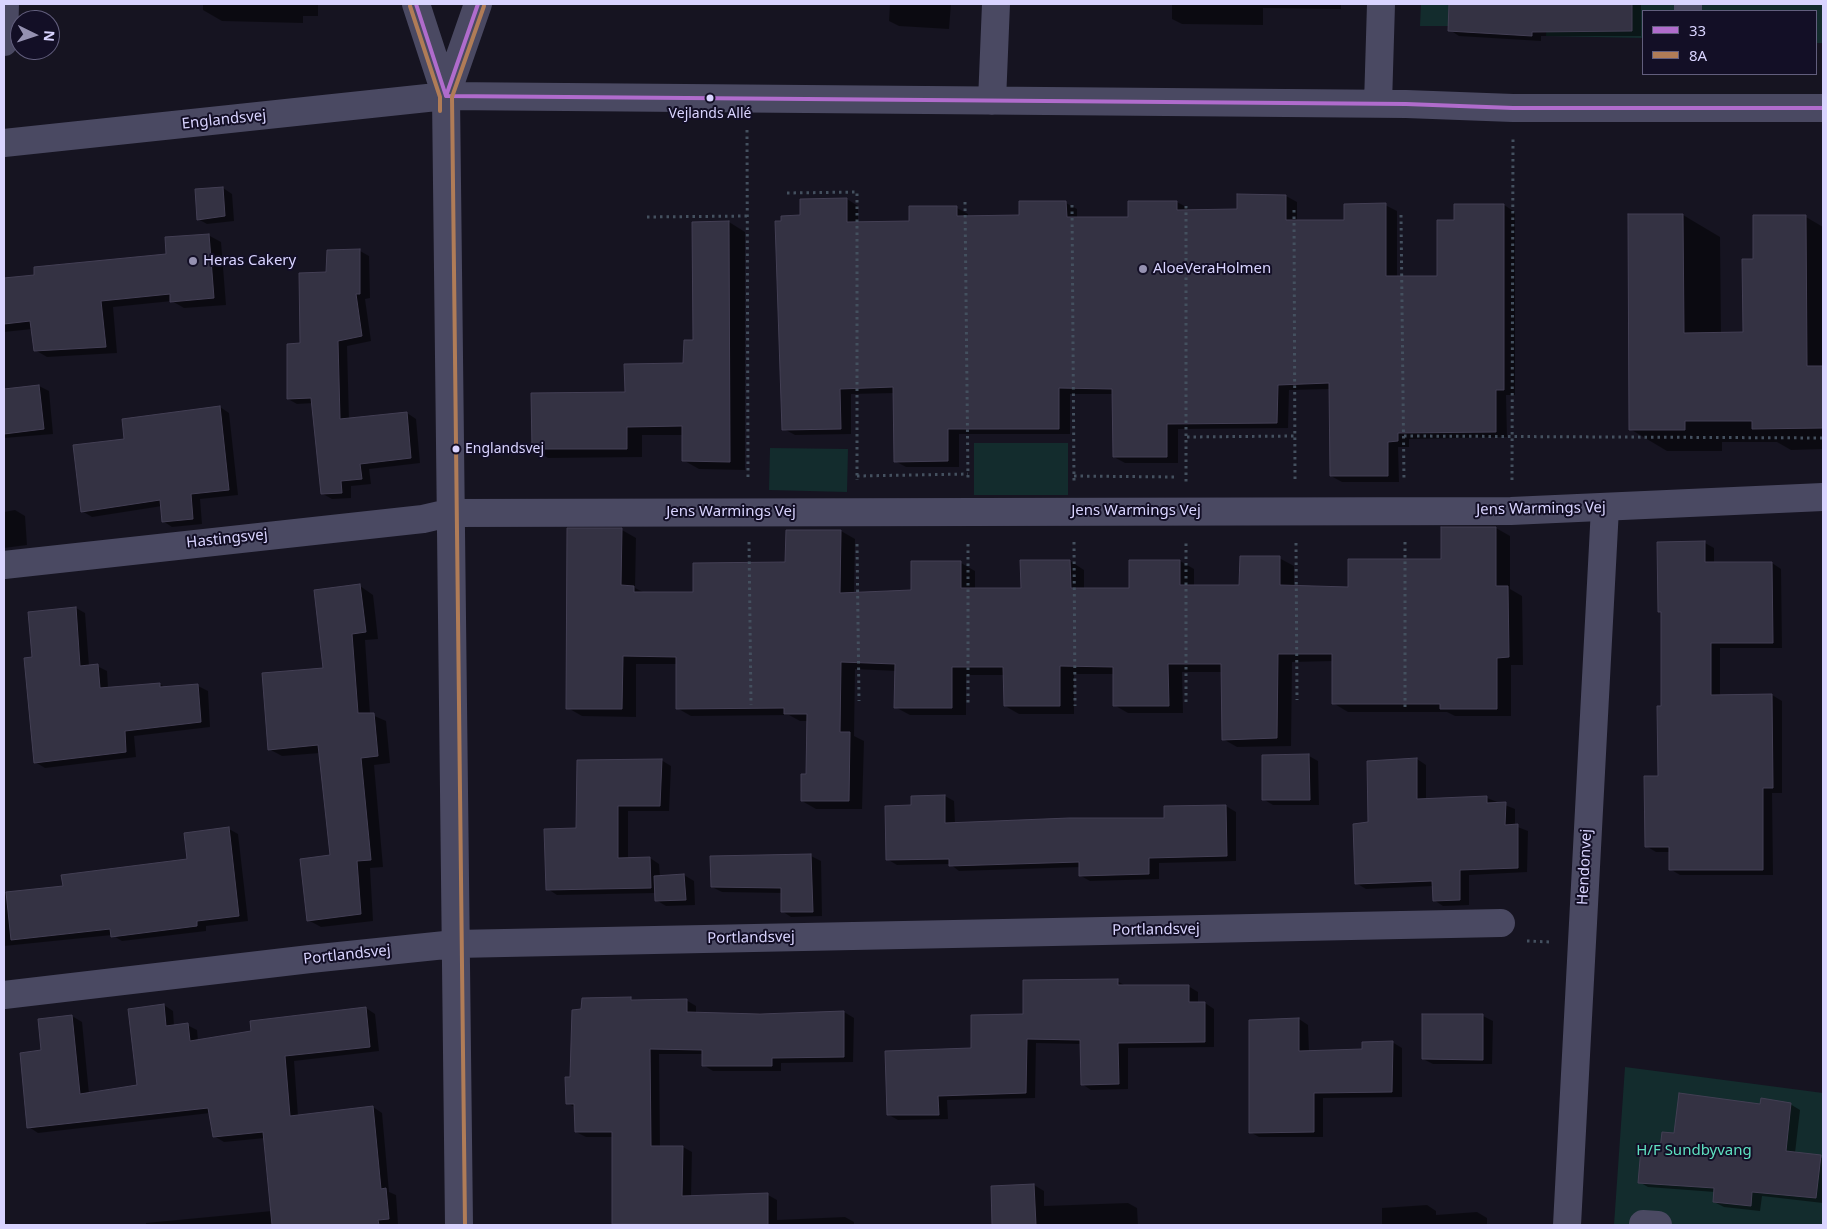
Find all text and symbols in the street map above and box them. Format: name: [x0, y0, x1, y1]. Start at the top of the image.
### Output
north arrow: [10, 10, 60, 60]
legend: [1642, 10, 1817, 75]
text: 33: [1689, 20, 1706, 40]
text: N: [40, 30, 59, 42]
text: 8A: [1689, 45, 1707, 65]
marker: Vejlands Allé: [705, 93, 715, 103]
place label: Vejlands Allé: [669, 106, 751, 122]
street label: Englandsvej: [181, 107, 267, 133]
place label: Heras Cakery: [203, 252, 296, 270]
marker: Heras Cakery: [187, 255, 199, 267]
place label: AloeVeraHolmen: [1153, 260, 1271, 278]
marker: AloeVeraHolmen: [1137, 263, 1149, 275]
place label: Englandsvej: [465, 441, 544, 457]
marker: Englandsvej: [451, 444, 461, 454]
street label: Jens Warmings Vej: [1476, 499, 1606, 519]
street label: Jens Warmings Vej: [1071, 502, 1201, 520]
street label: Jens Warmings Vej: [666, 503, 796, 521]
street label: Hastingsvej: [185, 526, 269, 552]
street label: Hendonvej: [1574, 828, 1596, 906]
street label: Portlandsvej: [1112, 920, 1200, 940]
street label: Portlandsvej: [707, 928, 795, 948]
street label: Portlandsvej: [302, 941, 392, 969]
park label: H/F Sundbyvang: [1636, 1142, 1752, 1160]

